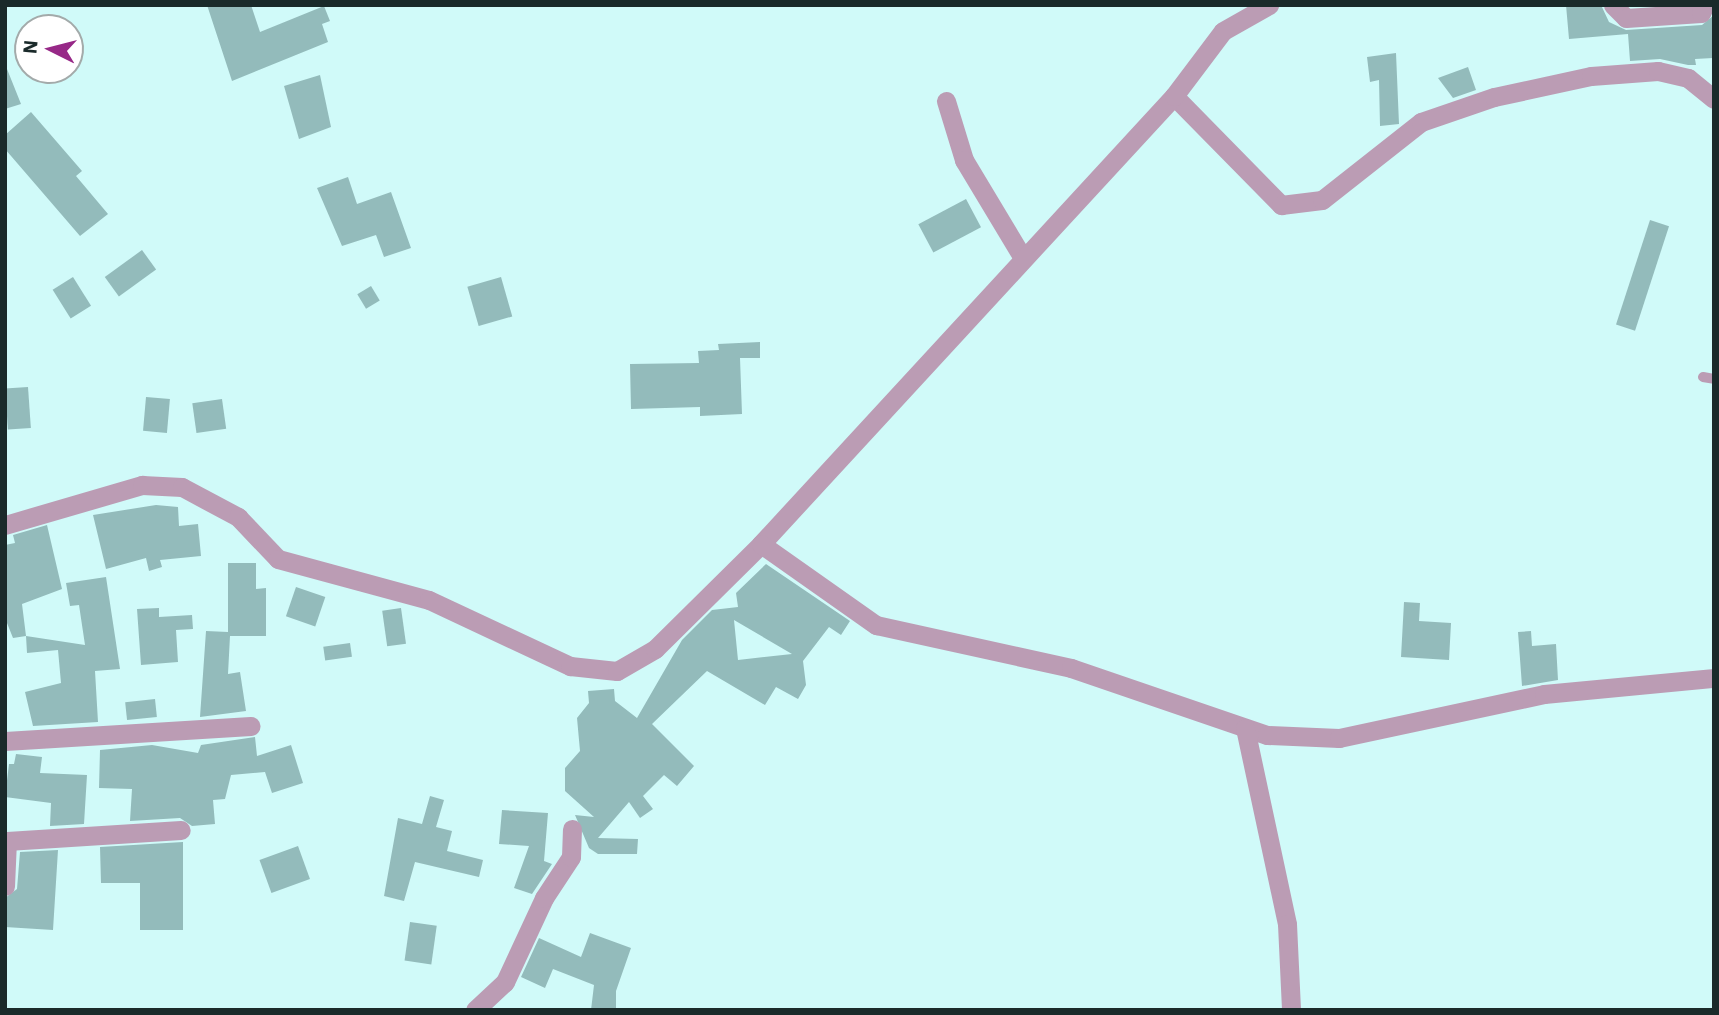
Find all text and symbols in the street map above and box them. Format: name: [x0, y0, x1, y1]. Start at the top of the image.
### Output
north arrow: [14, 14, 84, 84]
text: N: [17, 39, 43, 55]

